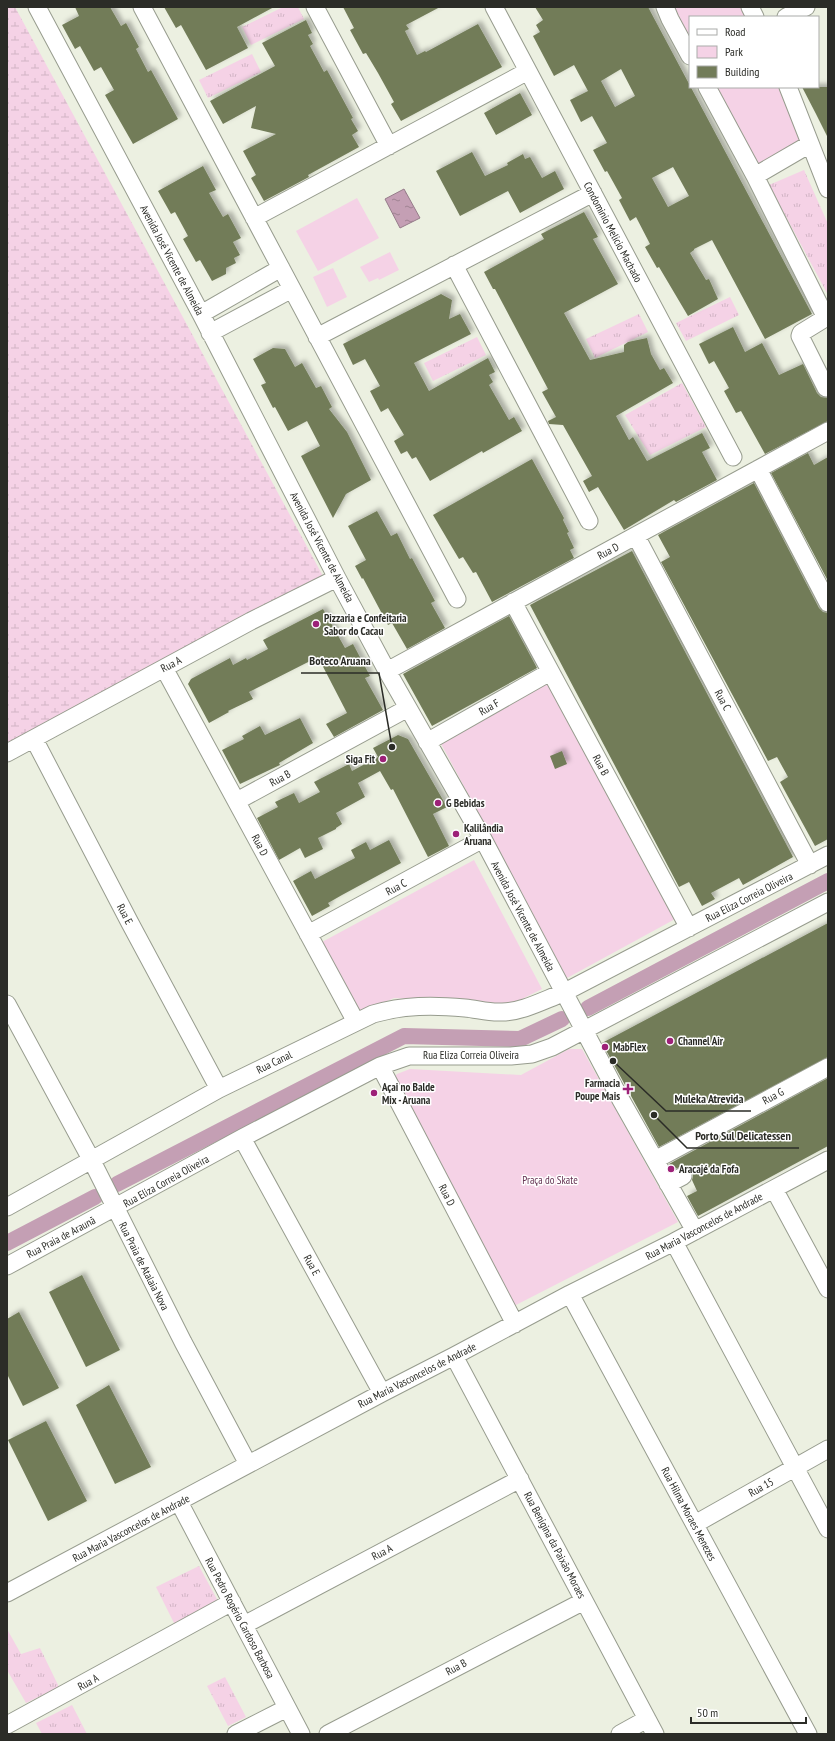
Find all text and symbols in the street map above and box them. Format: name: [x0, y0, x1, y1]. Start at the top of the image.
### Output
legend: [689, 16, 819, 88]
text: Road: [725, 24, 745, 39]
text: Park: [725, 44, 743, 59]
text: Building: [725, 64, 760, 79]
street label: Condominio Melicio Machado: [581, 179, 646, 285]
street label: Avenida José Vicente de Almeida: [137, 202, 207, 318]
street label: Avenida José Vicente de Almeida: [287, 489, 357, 605]
street label: Rua D: [595, 539, 621, 562]
place label: Pizzaria e Confeitaria Sabor do Cacau: [324, 611, 407, 638]
marker: Pizzaria e Confeitaria Sabor do Cacau: [311, 619, 321, 629]
callout: Boteco Aruana: [301, 649, 379, 673]
street label: Rua A: [158, 652, 185, 675]
text: Boteco Aruana: [309, 653, 371, 668]
street label: Rua C: [712, 687, 734, 713]
street label: Rua F: [476, 695, 502, 718]
place label: Siga Fit: [346, 752, 376, 766]
street label: Rua B: [590, 752, 612, 778]
marker: Siga Fit: [378, 754, 388, 764]
street label: Rua B: [267, 767, 293, 789]
place label: G Bebidas: [446, 796, 485, 810]
marker: G Bebidas: [433, 798, 443, 808]
place label: Kalilândia Aruana: [463, 821, 504, 848]
marker: Kalilândia Aruana: [451, 829, 461, 839]
street label: Rua D: [249, 832, 272, 858]
street label: Avenida José Vicente de Almeida: [488, 858, 558, 974]
street label: Rua Eliza Correia Oliveira: [703, 869, 795, 925]
street label: Rua C: [383, 876, 409, 898]
street label: Rua E: [114, 901, 136, 927]
place label: Channel Air: [678, 1034, 724, 1048]
marker: Channel Air: [665, 1036, 675, 1046]
place label: MabFlex: [613, 1040, 647, 1054]
marker: MabFlex: [600, 1042, 610, 1052]
street label: Rua Canal: [254, 1047, 294, 1077]
street label: Rua Eliza Correia Oliveira: [423, 1048, 519, 1062]
place label: Farmacia Poupe Mais: [575, 1076, 620, 1103]
place label: Açai no Balde Mix - Aruana: [381, 1080, 435, 1107]
marker: Farmacia Poupe Mais: [623, 1084, 633, 1094]
street label: Rua G: [760, 1085, 786, 1107]
callout: Muleka Atrevida: [666, 1087, 751, 1111]
marker: Açai no Balde Mix - Aruana: [369, 1088, 379, 1098]
text: Muleka Atrevida: [675, 1091, 743, 1106]
callout: Porto Sul Delicatessen: [687, 1124, 799, 1148]
text: Porto Sul Delicatessen: [695, 1128, 791, 1143]
street label: Rua Eliza Correia Oliveira: [121, 1152, 211, 1210]
place label: Aracajé da Fofa: [678, 1162, 739, 1176]
marker: Aracajé da Fofa: [666, 1164, 676, 1174]
park label: Praça do Skate: [522, 1173, 578, 1187]
street label: Rua D: [436, 1182, 458, 1208]
street label: Rua Maria Vasconcelos de Andrade: [643, 1189, 765, 1263]
street label: Rua Praia de Araunã: [24, 1213, 98, 1261]
street label: Rua Praia de Atalaia Nova: [116, 1220, 172, 1312]
street label: Rua E: [301, 1252, 323, 1278]
street label: Rua Maria Vasconcelos de Andrade: [356, 1339, 479, 1411]
street label: Rua Hilma Moraes Menezes: [658, 1465, 720, 1564]
street label: Rua 15: [746, 1474, 776, 1500]
street label: Rua Benigina da Paixão Moraes: [521, 1489, 589, 1601]
street label: Rua Maria Vasconcelos de Andrade: [70, 1491, 192, 1565]
street label: Rua A: [369, 1540, 396, 1563]
street label: Rua Pedro Rogério Cardoso Barbosa: [202, 1555, 278, 1681]
street label: Rua B: [443, 1656, 469, 1678]
street label: Rua A: [75, 1670, 102, 1693]
scale bar: [691, 1699, 806, 1725]
text: 50 m: [697, 1705, 718, 1720]

